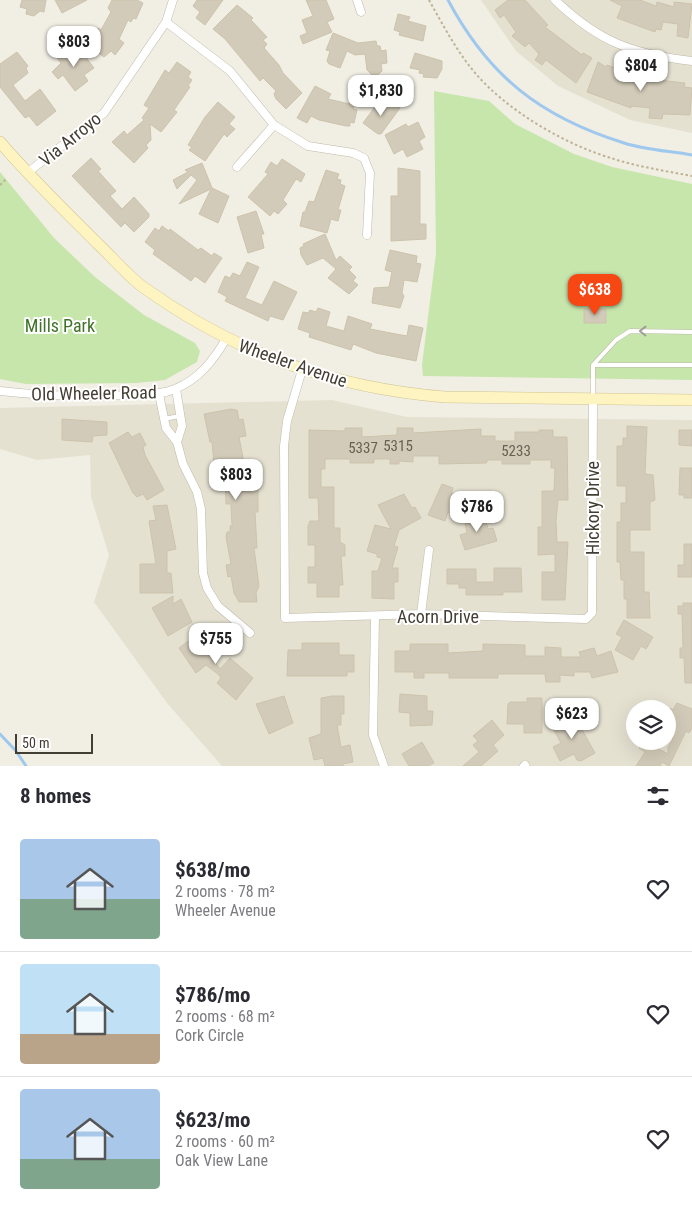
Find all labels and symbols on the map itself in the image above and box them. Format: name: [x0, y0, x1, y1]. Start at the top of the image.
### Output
pin: $803: [44, 26, 104, 68]
pin: $804: [611, 49, 671, 92]
pin: $1,830: [340, 74, 422, 117]
street label: Via Arroyo: [35, 108, 105, 170]
pin: $638: [565, 274, 625, 316]
park label: Mills Park: [25, 315, 95, 336]
one-way arrow: [639, 326, 647, 336]
street label: Wheeler Avenue: [236, 335, 350, 391]
street label: Old Wheeler Road: [31, 381, 157, 405]
house number: 5315: [383, 437, 413, 455]
house number: 5337: [348, 439, 378, 457]
house number: 5233: [501, 442, 531, 460]
pin: $803: [206, 458, 266, 501]
street label: Hickory Drive: [582, 461, 603, 555]
pin: $786: [447, 490, 507, 533]
street label: Acorn Drive: [397, 606, 479, 627]
pin: $755: [186, 622, 246, 665]
pin: $623: [542, 698, 602, 740]
scale bar: [15, 731, 92, 754]

